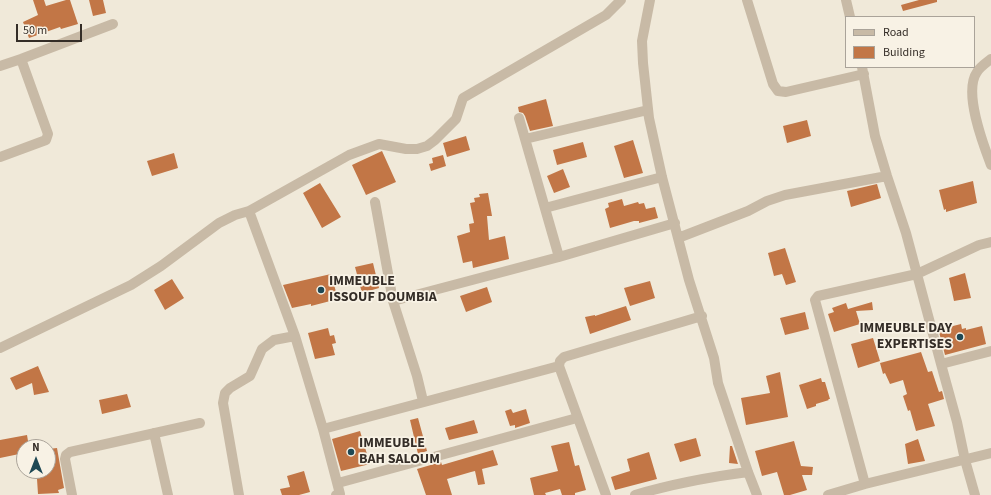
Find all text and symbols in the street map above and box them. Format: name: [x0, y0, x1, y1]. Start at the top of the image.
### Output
scale bar: [18, 16, 84, 42]
legend: [845, 16, 975, 68]
text: 50 m: [23, 22, 47, 39]
text: Road: [883, 24, 909, 41]
text: Building: [883, 44, 925, 61]
place label: IMMEUBLE ISSOUF DOUMBIA: [329, 274, 437, 306]
marker: IMMEUBLE ISSOUF DOUMBIA: [316, 285, 326, 295]
place label: IMMEUBLE DAY EXPERTISES: [859, 321, 952, 354]
marker: IMMEUBLE DAY EXPERTISES: [955, 332, 965, 342]
place label: IMMEUBLE BAH SALOUM: [359, 436, 440, 468]
north arrow: [16, 439, 56, 479]
text: N: [32, 440, 40, 455]
marker: IMMEUBLE BAH SALOUM: [346, 447, 356, 457]

